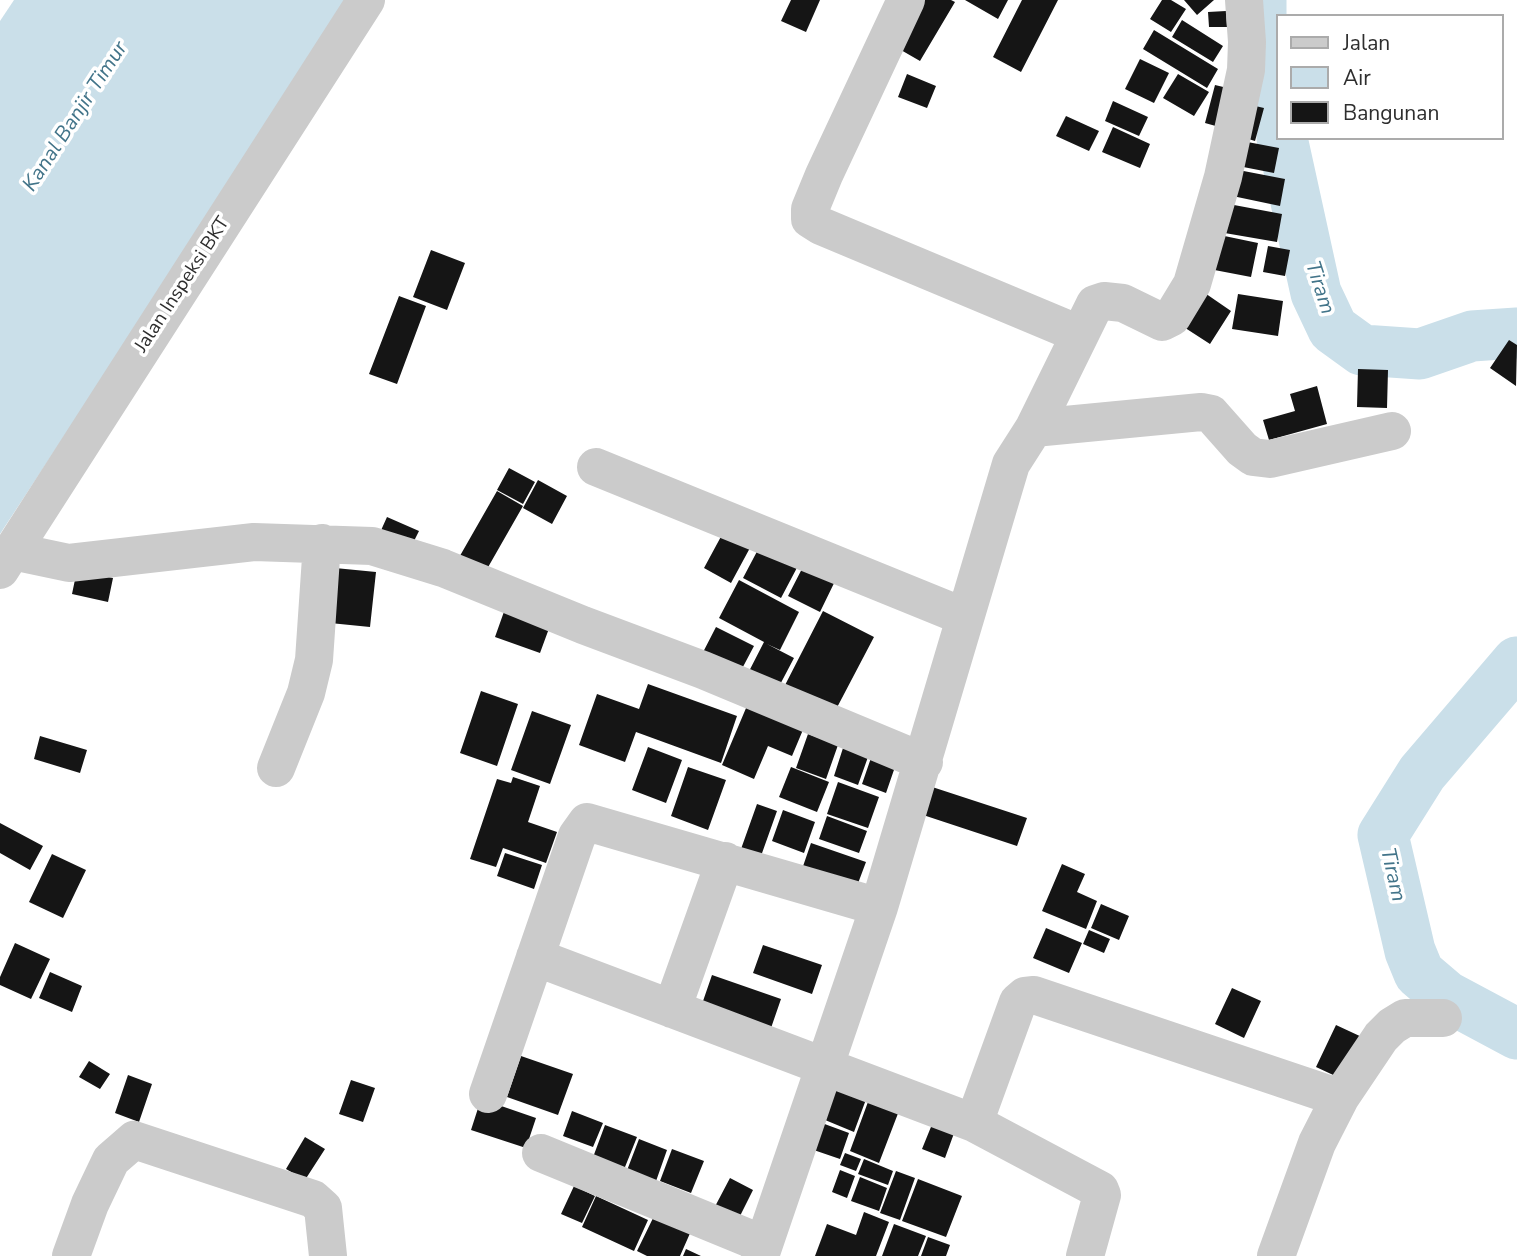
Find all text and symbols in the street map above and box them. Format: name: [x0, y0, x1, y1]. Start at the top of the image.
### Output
legend: [1276, 14, 1503, 140]
text: Jalan: [1343, 29, 1390, 57]
water label: Kanal Banjir Timur: [18, 37, 134, 197]
text: Air: [1343, 64, 1371, 92]
text: Bangunan: [1343, 99, 1439, 127]
street label: Jalan Inspeksi BKT: [131, 213, 235, 357]
water label: Tiram: [1299, 258, 1339, 318]
water label: Tiram: [1374, 846, 1410, 904]

